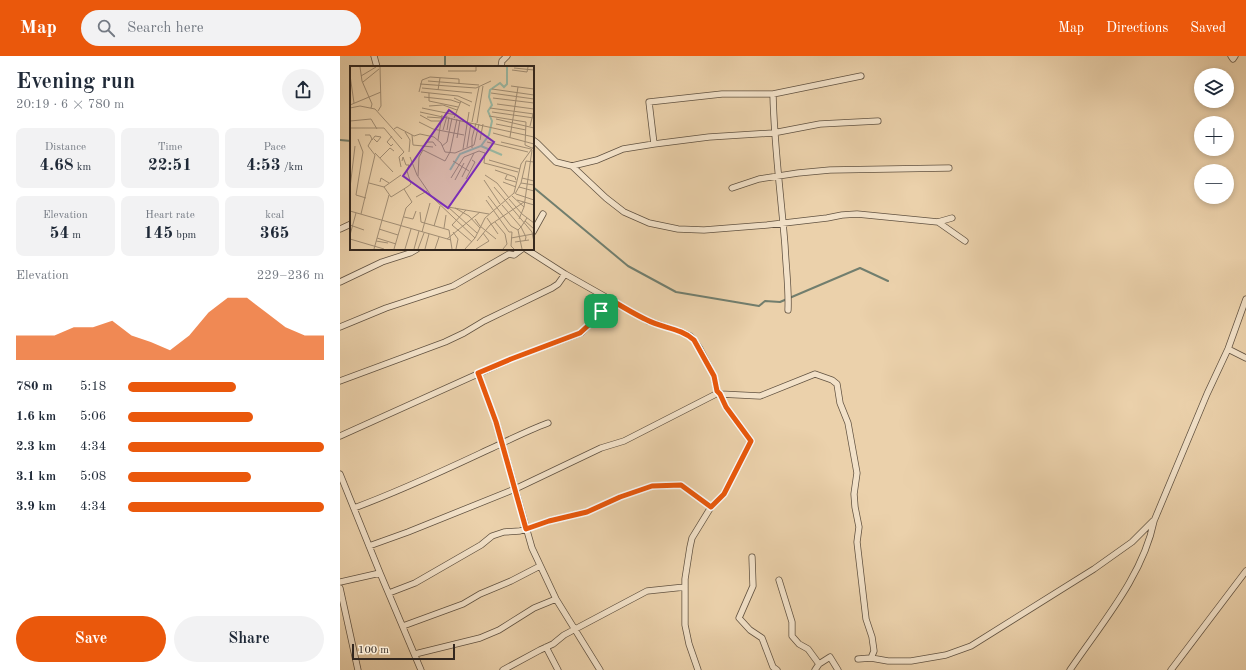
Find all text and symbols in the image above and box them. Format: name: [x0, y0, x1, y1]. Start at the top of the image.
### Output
search box: [81, 10, 361, 46]
icon: search: [95, 17, 117, 39]
text: Map: [20, 19, 57, 38]
text: Search here: [127, 21, 204, 36]
text: Map: [1058, 21, 1084, 35]
text: Directions: [1106, 21, 1168, 35]
text: Saved: [1190, 21, 1226, 35]
inset map: [350, 66, 534, 250]
map controls: [1194, 68, 1234, 204]
button: layers: [1194, 68, 1234, 108]
button: share: [282, 69, 324, 111]
text: Evening run: [16, 71, 135, 93]
text: 20:19 · 6 × 780 m: [16, 98, 124, 111]
button: +: [1194, 116, 1234, 156]
text: Distance: [45, 142, 86, 153]
text: Time: [158, 142, 182, 153]
text: Pace: [264, 142, 286, 153]
text: 4.68: [39, 157, 74, 174]
text: 22:51: [148, 157, 192, 174]
text: 4:53: [246, 157, 281, 174]
text: km: [74, 162, 91, 173]
text: /km: [281, 162, 303, 173]
button: −: [1194, 164, 1234, 204]
text: Elevation: [43, 210, 88, 221]
text: Heart rate: [145, 210, 195, 221]
text: kcal: [265, 210, 284, 221]
text: 54: [50, 225, 69, 242]
text: 145: [144, 225, 173, 242]
text: 365: [260, 225, 289, 242]
text: m: [69, 230, 81, 241]
text: bpm: [173, 230, 196, 241]
text: Elevation: [16, 269, 69, 282]
text: 229–236 m: [257, 269, 324, 282]
pin: [584, 294, 618, 328]
icon: arrive: [590, 300, 612, 322]
text: 780 m: [16, 380, 53, 393]
text: 5:18: [80, 380, 106, 393]
text: 1.6 km: [16, 410, 56, 423]
text: 5:06: [80, 410, 106, 423]
text: 2.3 km: [16, 440, 56, 453]
text: 4:34: [80, 440, 106, 453]
text: 3.1 km: [16, 470, 56, 483]
text: 5:08: [80, 470, 106, 483]
text: 3.9 km: [16, 500, 56, 513]
text: 4:34: [80, 500, 106, 513]
button: Save: [16, 616, 166, 662]
button: Share: [174, 616, 324, 662]
scale bar: [352, 642, 455, 661]
text: 100 m: [358, 645, 389, 656]

